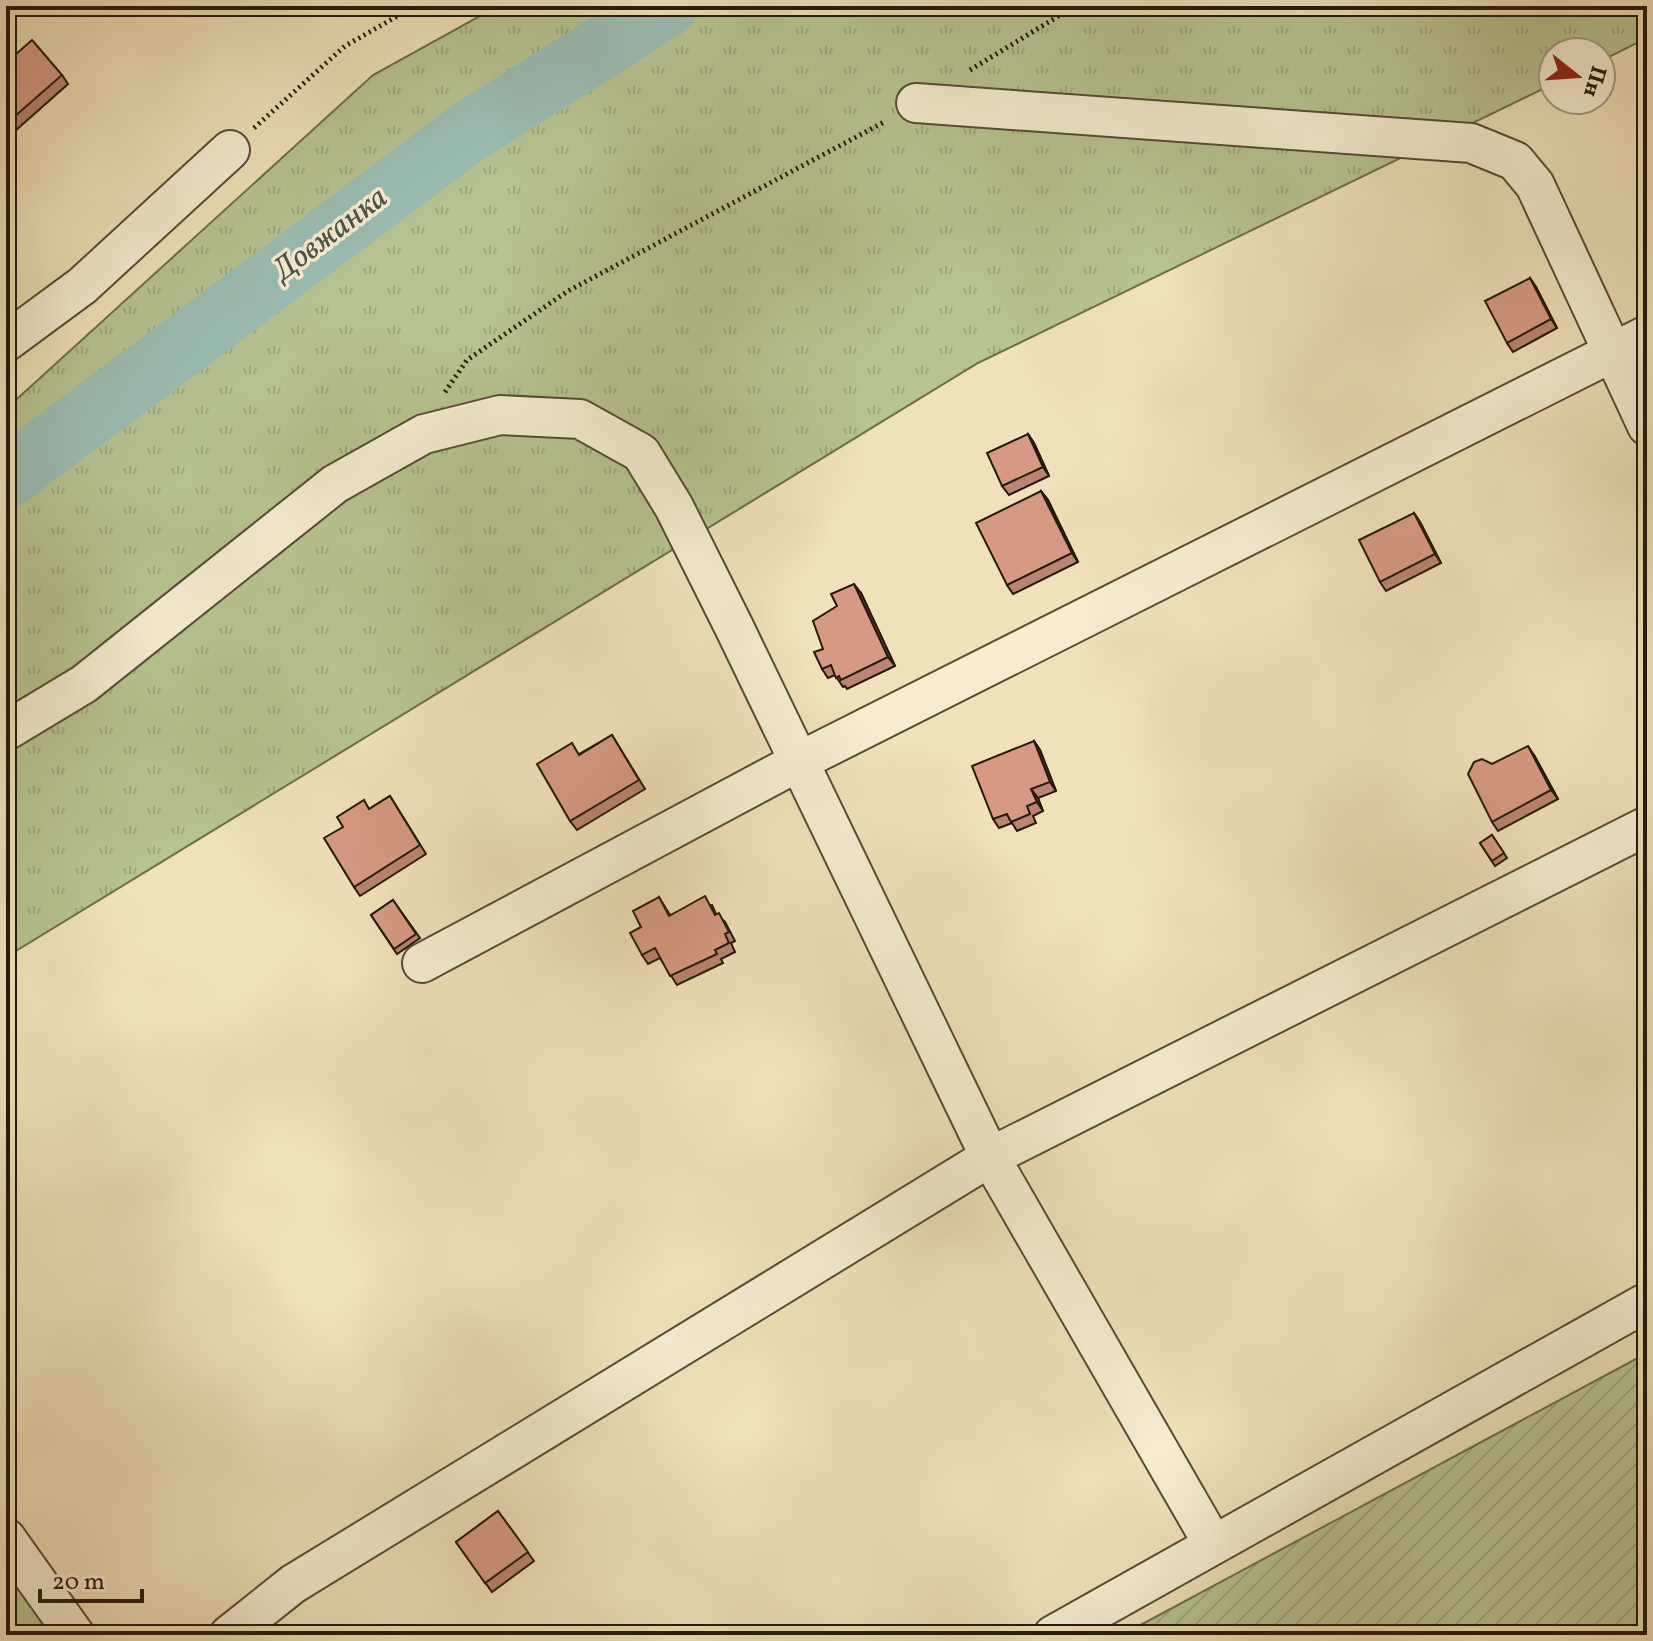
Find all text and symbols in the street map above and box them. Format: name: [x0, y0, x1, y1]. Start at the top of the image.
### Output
north arrow: [1537, 36, 1617, 116]
text: Пн: [1574, 62, 1613, 101]
water label: Довжанка: [263, 177, 398, 294]
scale bar: [40, 1553, 142, 1603]
text: 20 m: [52, 1566, 105, 1600]

